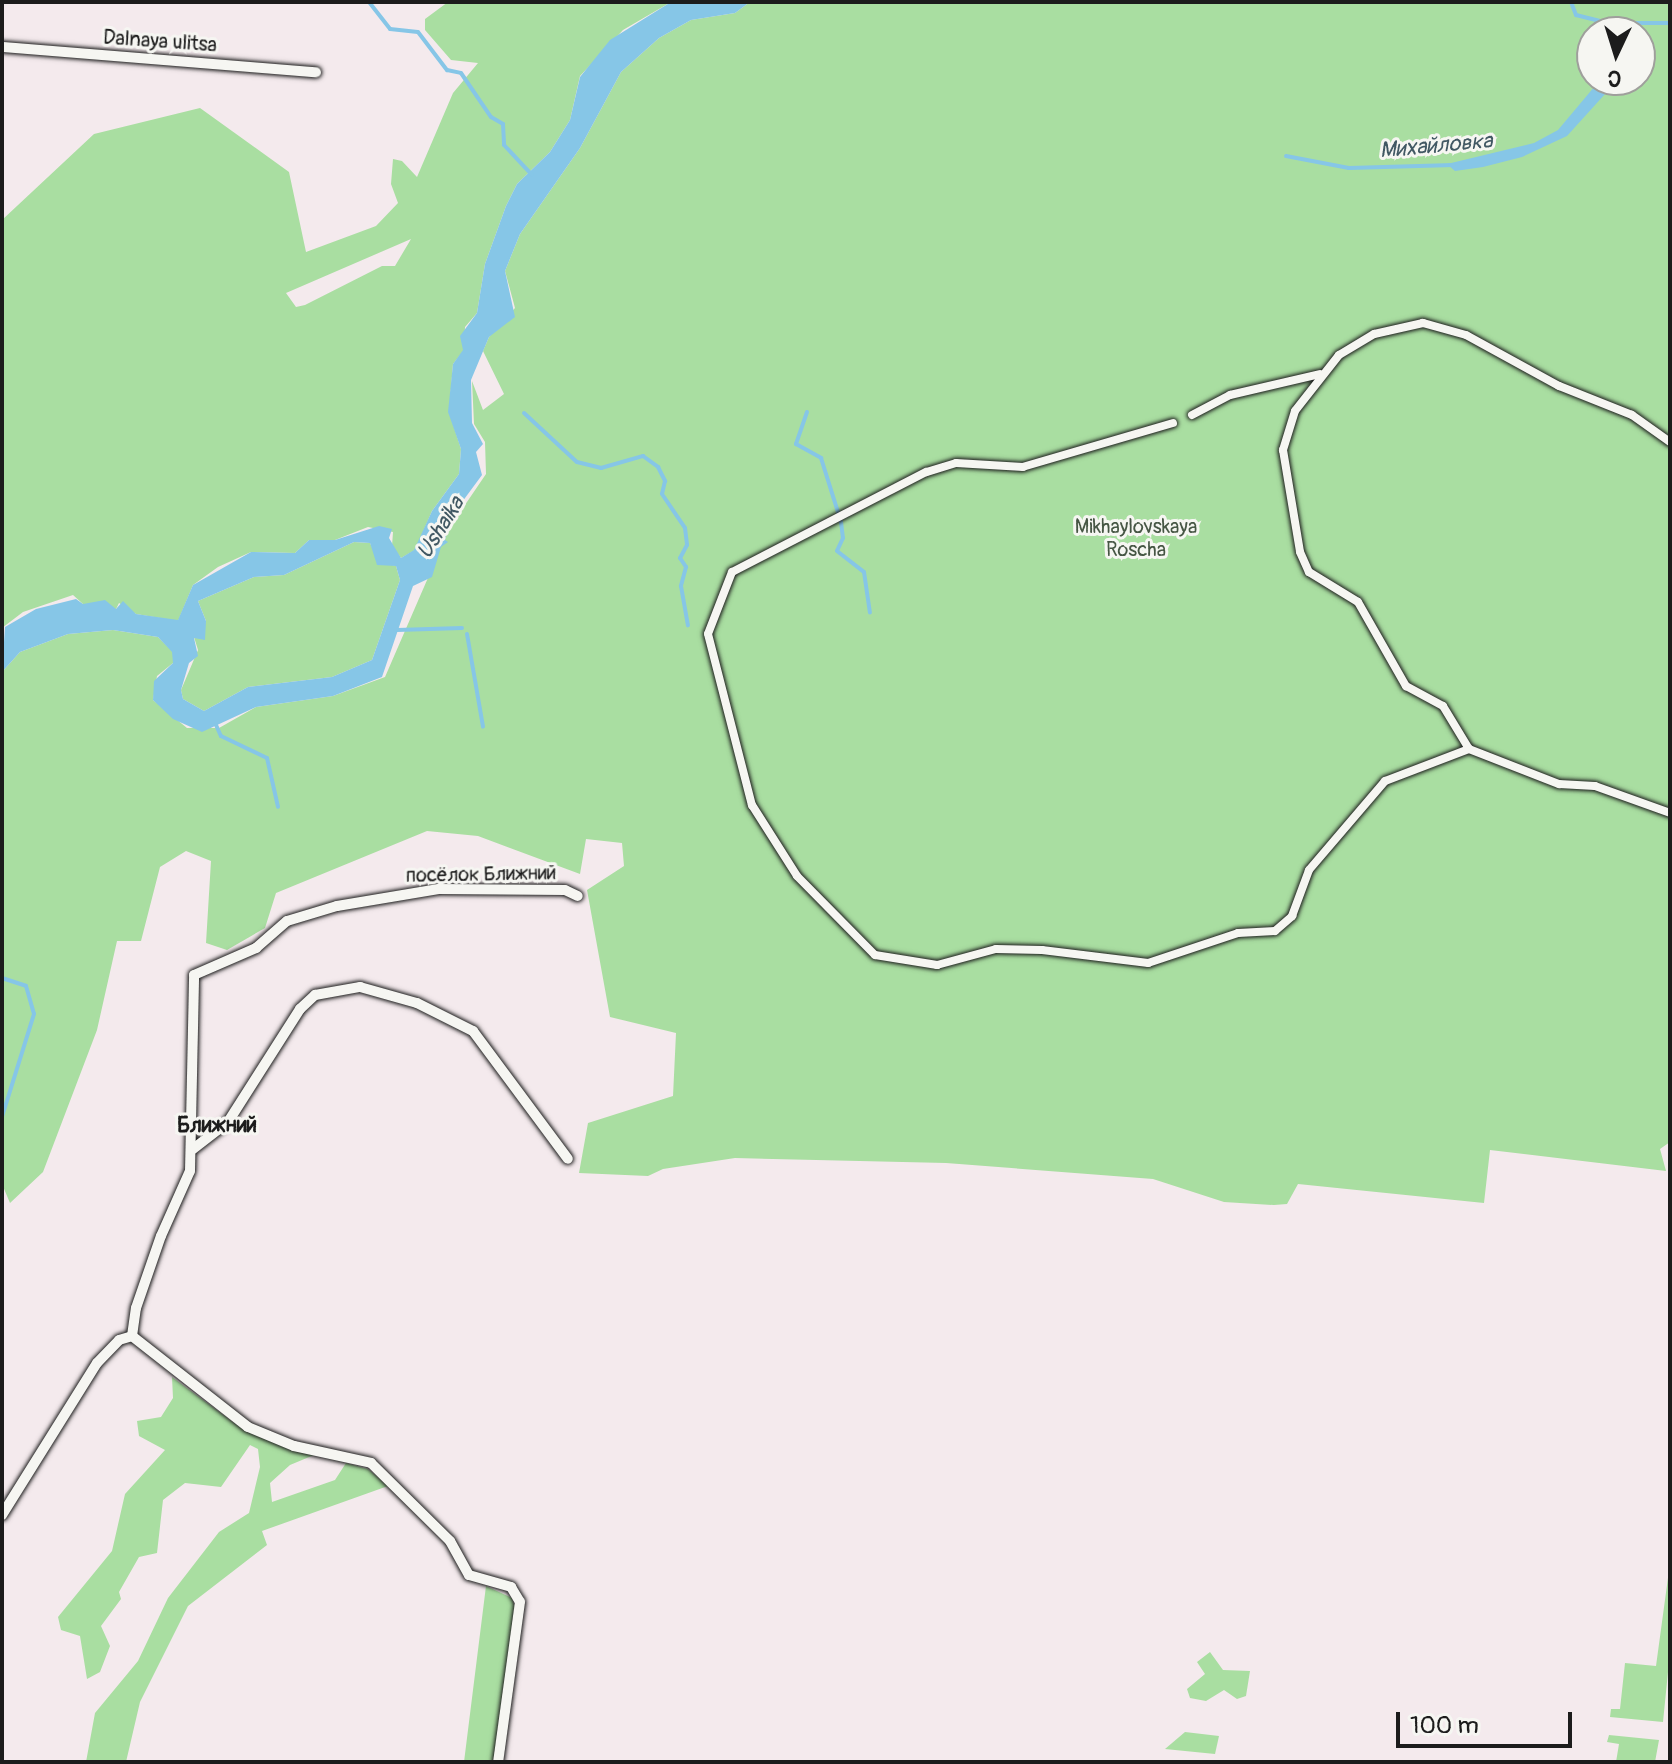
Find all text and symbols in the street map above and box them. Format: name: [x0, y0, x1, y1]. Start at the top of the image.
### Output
north arrow: [1576, 16, 1656, 96]
street label: Dalnaya ulitsa: [102, 25, 218, 57]
text: С: [1607, 64, 1622, 92]
water label: Михайловка: [1378, 128, 1494, 164]
water label: Ushaika: [412, 492, 470, 564]
park label: Mikhaylovskaya Roscha: [1075, 514, 1197, 561]
street label: посёлок Ближний: [406, 861, 556, 887]
district label: Ближний: [177, 1113, 257, 1139]
scale bar: [1400, 1696, 1576, 1746]
text: 100 m: [1410, 1711, 1479, 1740]

